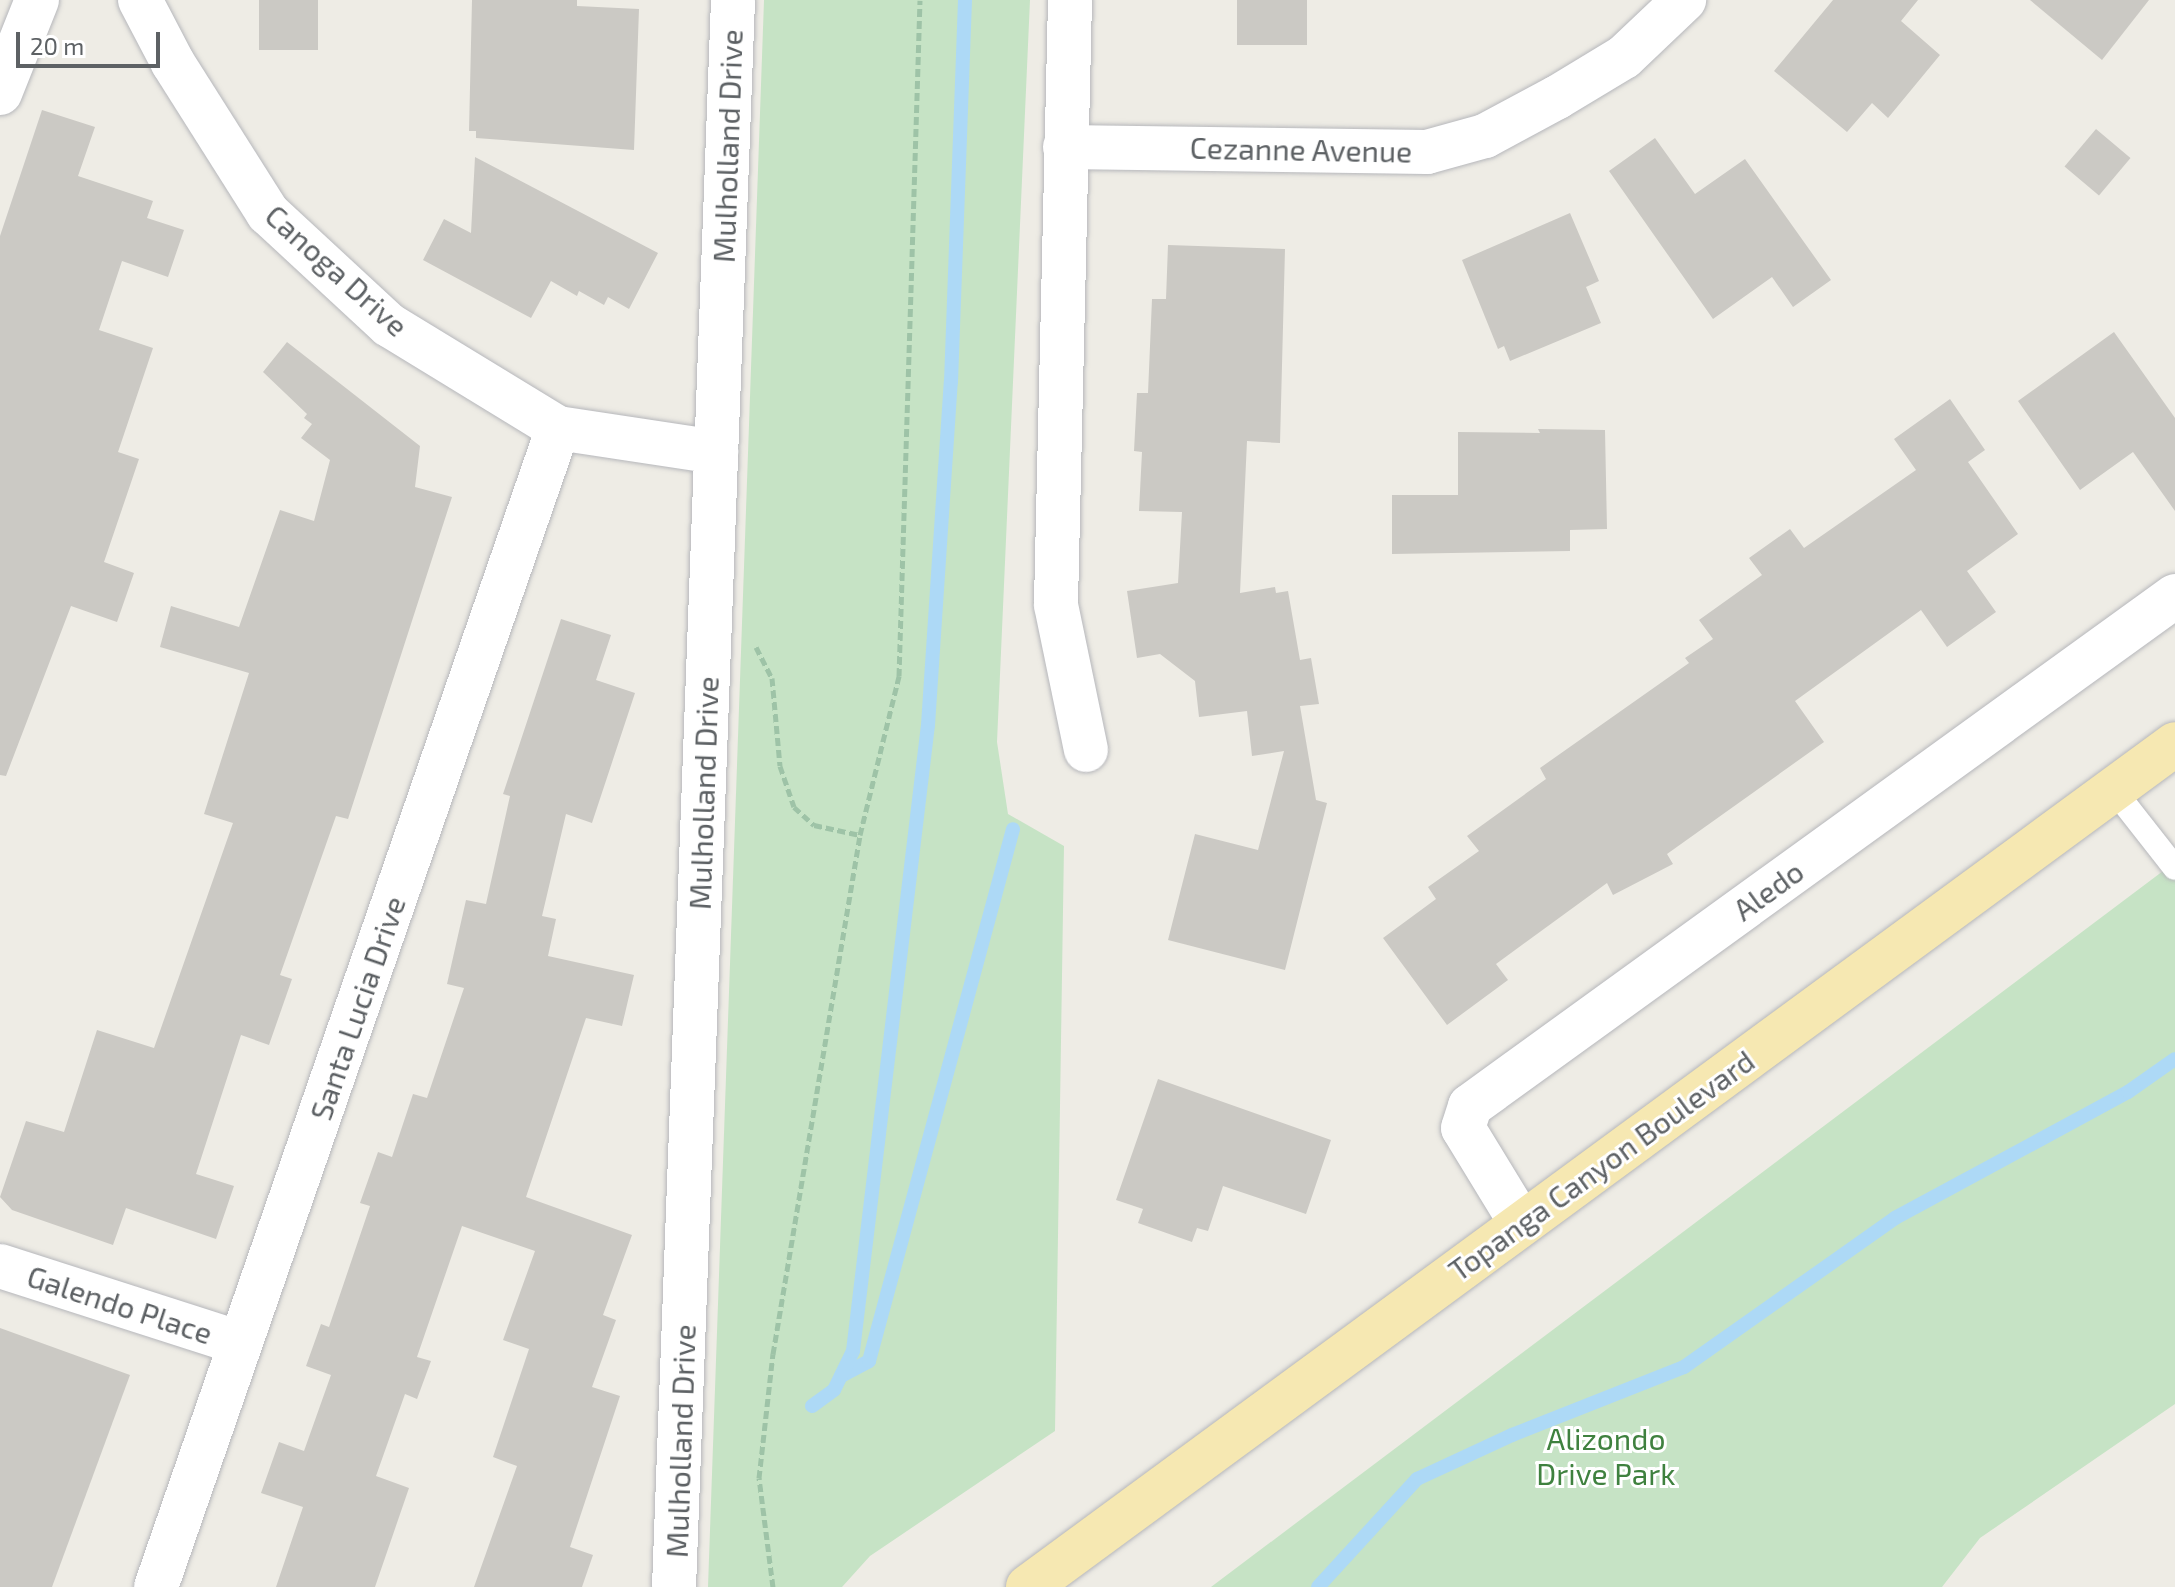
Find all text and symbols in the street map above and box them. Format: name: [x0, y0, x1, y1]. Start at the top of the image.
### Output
scale bar: [20, 16, 164, 66]
street label: Mulholland Drive: [705, 29, 749, 263]
text: 20 m: [30, 31, 84, 60]
street label: Cezanne Avenue: [1189, 129, 1413, 169]
street label: Canoga Drive: [258, 197, 416, 343]
street label: Mulholland Drive: [681, 676, 725, 910]
street label: Aledo: [1726, 853, 1810, 927]
street label: Santa Lucia Drive: [302, 891, 412, 1125]
street label: Topanga Canyon Boulevard: [1441, 1042, 1761, 1288]
street label: Galendo Place: [23, 1257, 217, 1351]
street label: Mulholland Drive: [658, 1324, 702, 1558]
park label: Alizondo Drive Park: [1536, 1420, 1676, 1490]

